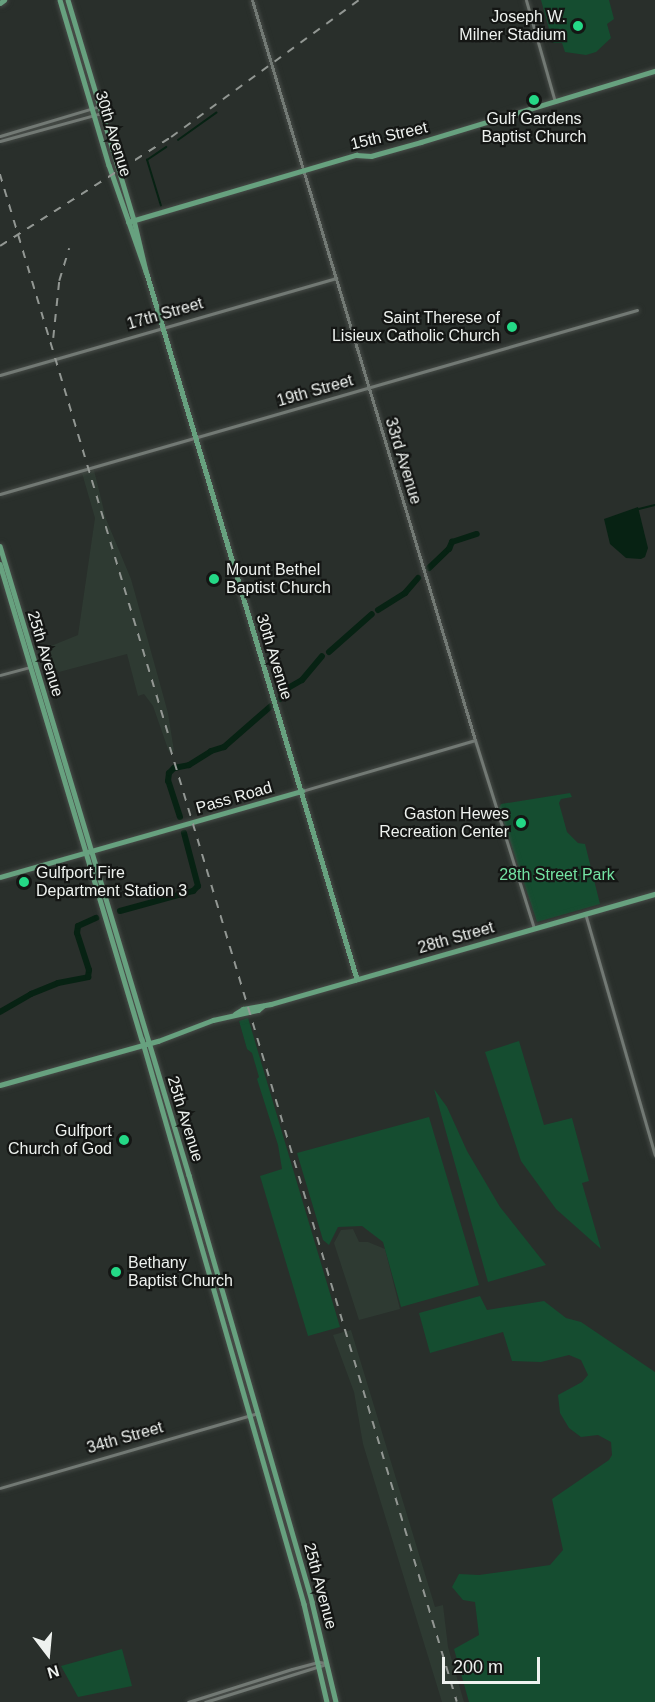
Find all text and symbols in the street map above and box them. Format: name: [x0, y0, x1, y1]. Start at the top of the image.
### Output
place label: Joseph W. Milner Stadium: [459, 7, 566, 45]
marker: Joseph W. Milner Stadium: [571, 19, 585, 33]
street label: 30th Avenue: [91, 88, 135, 180]
marker: Gulf Gardens Baptist Church: [527, 93, 541, 107]
place label: Gulf Gardens Baptist Church: [482, 109, 586, 147]
street label: 15th Street: [349, 118, 429, 154]
street label: 17th Street: [125, 294, 205, 334]
place label: Saint Therese of Lisieux Catholic Church: [332, 308, 500, 346]
marker: Saint Therese of Lisieux Catholic Church: [505, 320, 519, 334]
street label: 19th Street: [275, 371, 355, 411]
street label: 33rd Avenue: [381, 415, 425, 507]
place label: Mount Bethel Baptist Church: [226, 560, 331, 598]
marker: Mount Bethel Baptist Church: [207, 572, 221, 586]
street label: 25th Avenue: [23, 608, 67, 700]
street label: 30th Avenue: [252, 611, 296, 703]
street label: Pass Road: [194, 778, 274, 818]
place label: Gaston Hewes Recreation Center: [379, 804, 509, 842]
marker: Gaston Hewes Recreation Center: [514, 816, 528, 830]
place label: Gulfport Fire Department Station 3: [36, 863, 187, 901]
park label: 28th Street Park: [499, 865, 615, 885]
marker: Gulfport Fire Department Station 3: [17, 875, 31, 889]
street label: 28th Street: [416, 918, 496, 958]
street label: 25th Avenue: [163, 1073, 207, 1165]
place label: Gulfport Church of God: [8, 1121, 112, 1159]
marker: Gulfport Church of God: [117, 1133, 131, 1147]
place label: Bethany Baptist Church: [128, 1253, 233, 1291]
marker: Bethany Baptist Church: [109, 1265, 123, 1279]
street label: 34th Street: [85, 1418, 165, 1458]
street label: 25th Avenue: [299, 1540, 341, 1632]
north arrow: [18, 1624, 78, 1684]
scale bar: [445, 1645, 542, 1683]
text: 200 m: [453, 1657, 503, 1677]
text: N: [45, 1662, 61, 1682]

